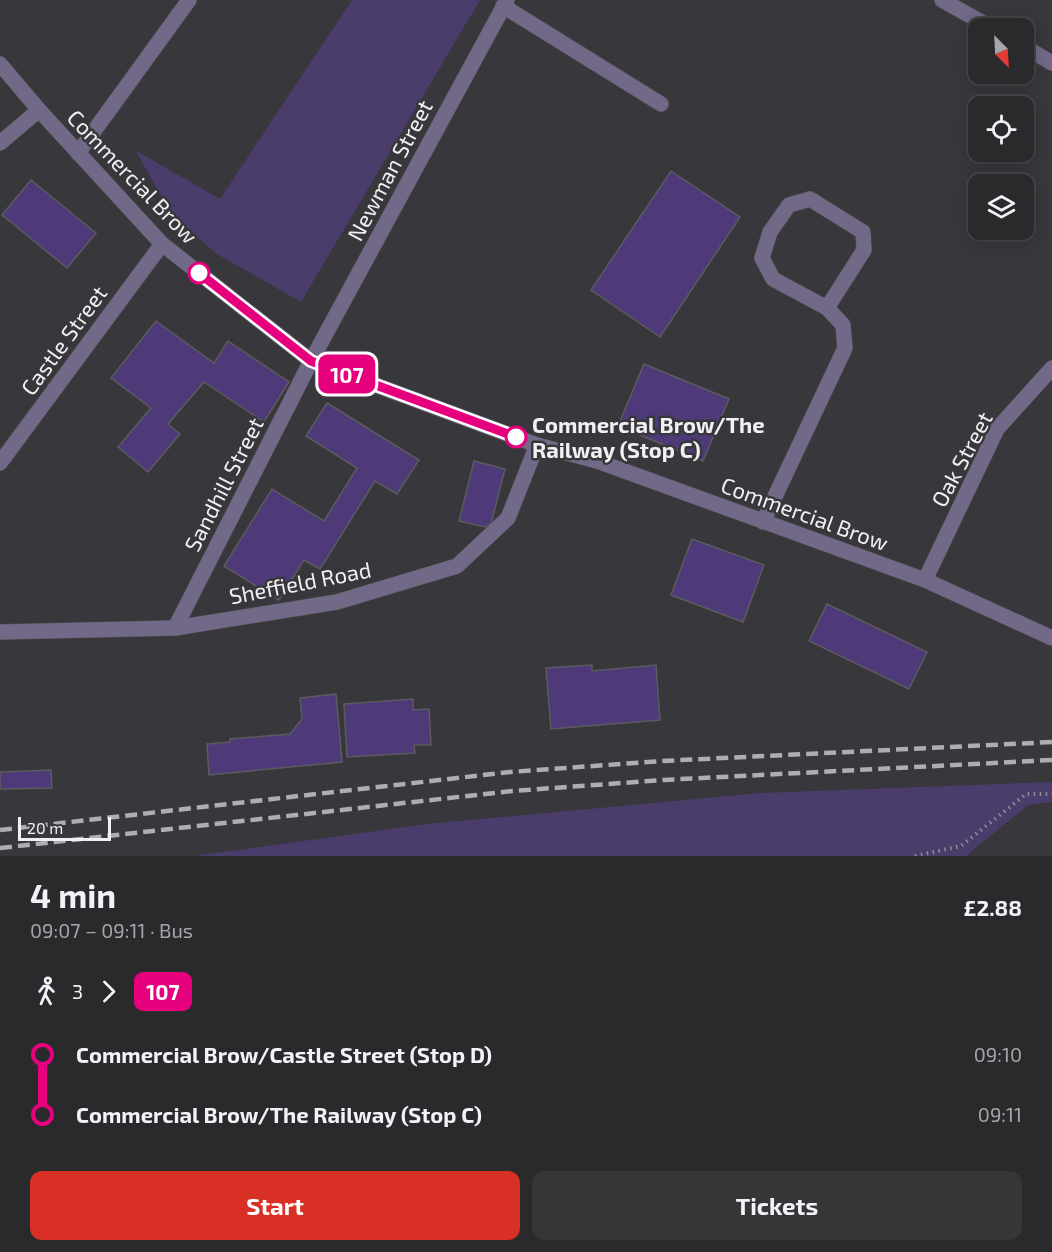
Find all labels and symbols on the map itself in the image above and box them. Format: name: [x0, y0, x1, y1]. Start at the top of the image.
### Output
north arrow: [968, 18, 1034, 84]
street label: Newman Street: [341, 95, 437, 245]
street label: Commercial Brow: [63, 104, 203, 248]
unlabelled marker: [188, 262, 210, 284]
street label: Castle Street: [15, 280, 111, 400]
line badge: 107: [312, 354, 382, 394]
street label: Oak Street: [925, 407, 997, 511]
place label: Commercial Brow/The Railway (Stop C): [532, 411, 765, 463]
street label: Sandhill Street: [178, 413, 268, 555]
marker: Commercial Brow/The Railway (Stop C): [505, 426, 527, 448]
street label: Commercial Brow: [718, 471, 892, 555]
street label: Sheffield Road: [227, 556, 373, 608]
scale bar: [18, 814, 111, 842]

